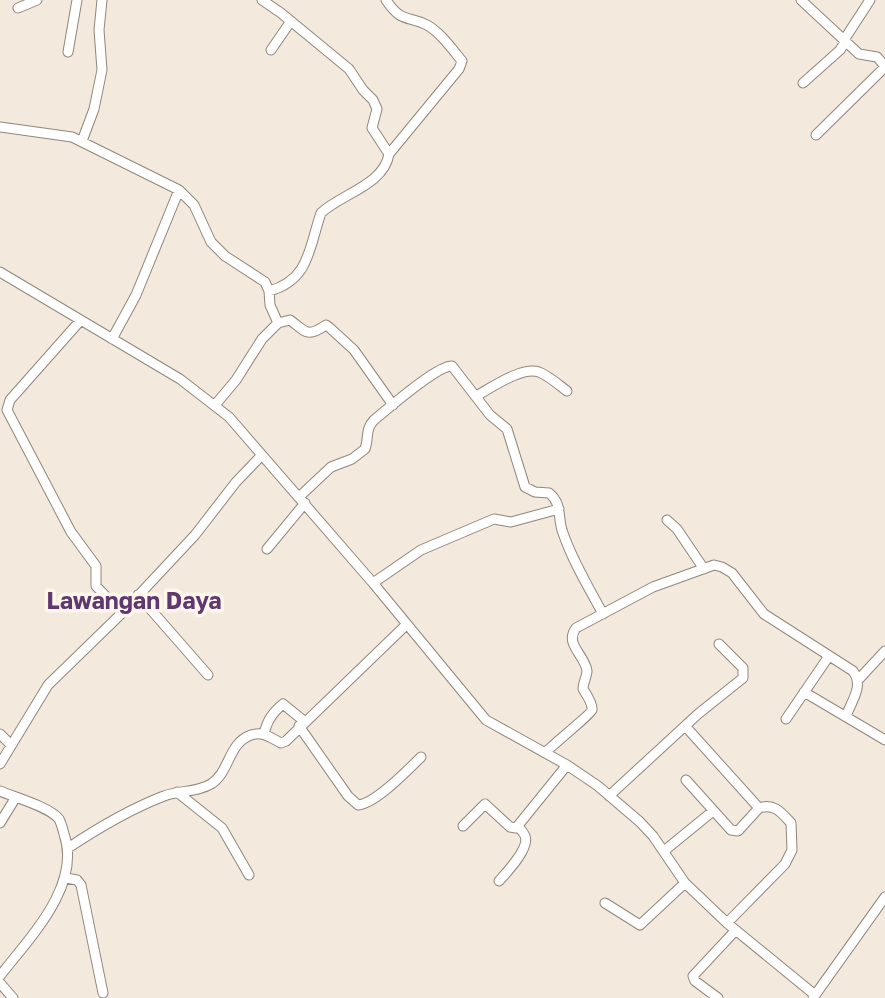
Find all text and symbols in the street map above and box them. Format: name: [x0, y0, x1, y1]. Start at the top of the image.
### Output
district label: Lawangan Daya: [46, 586, 222, 614]

